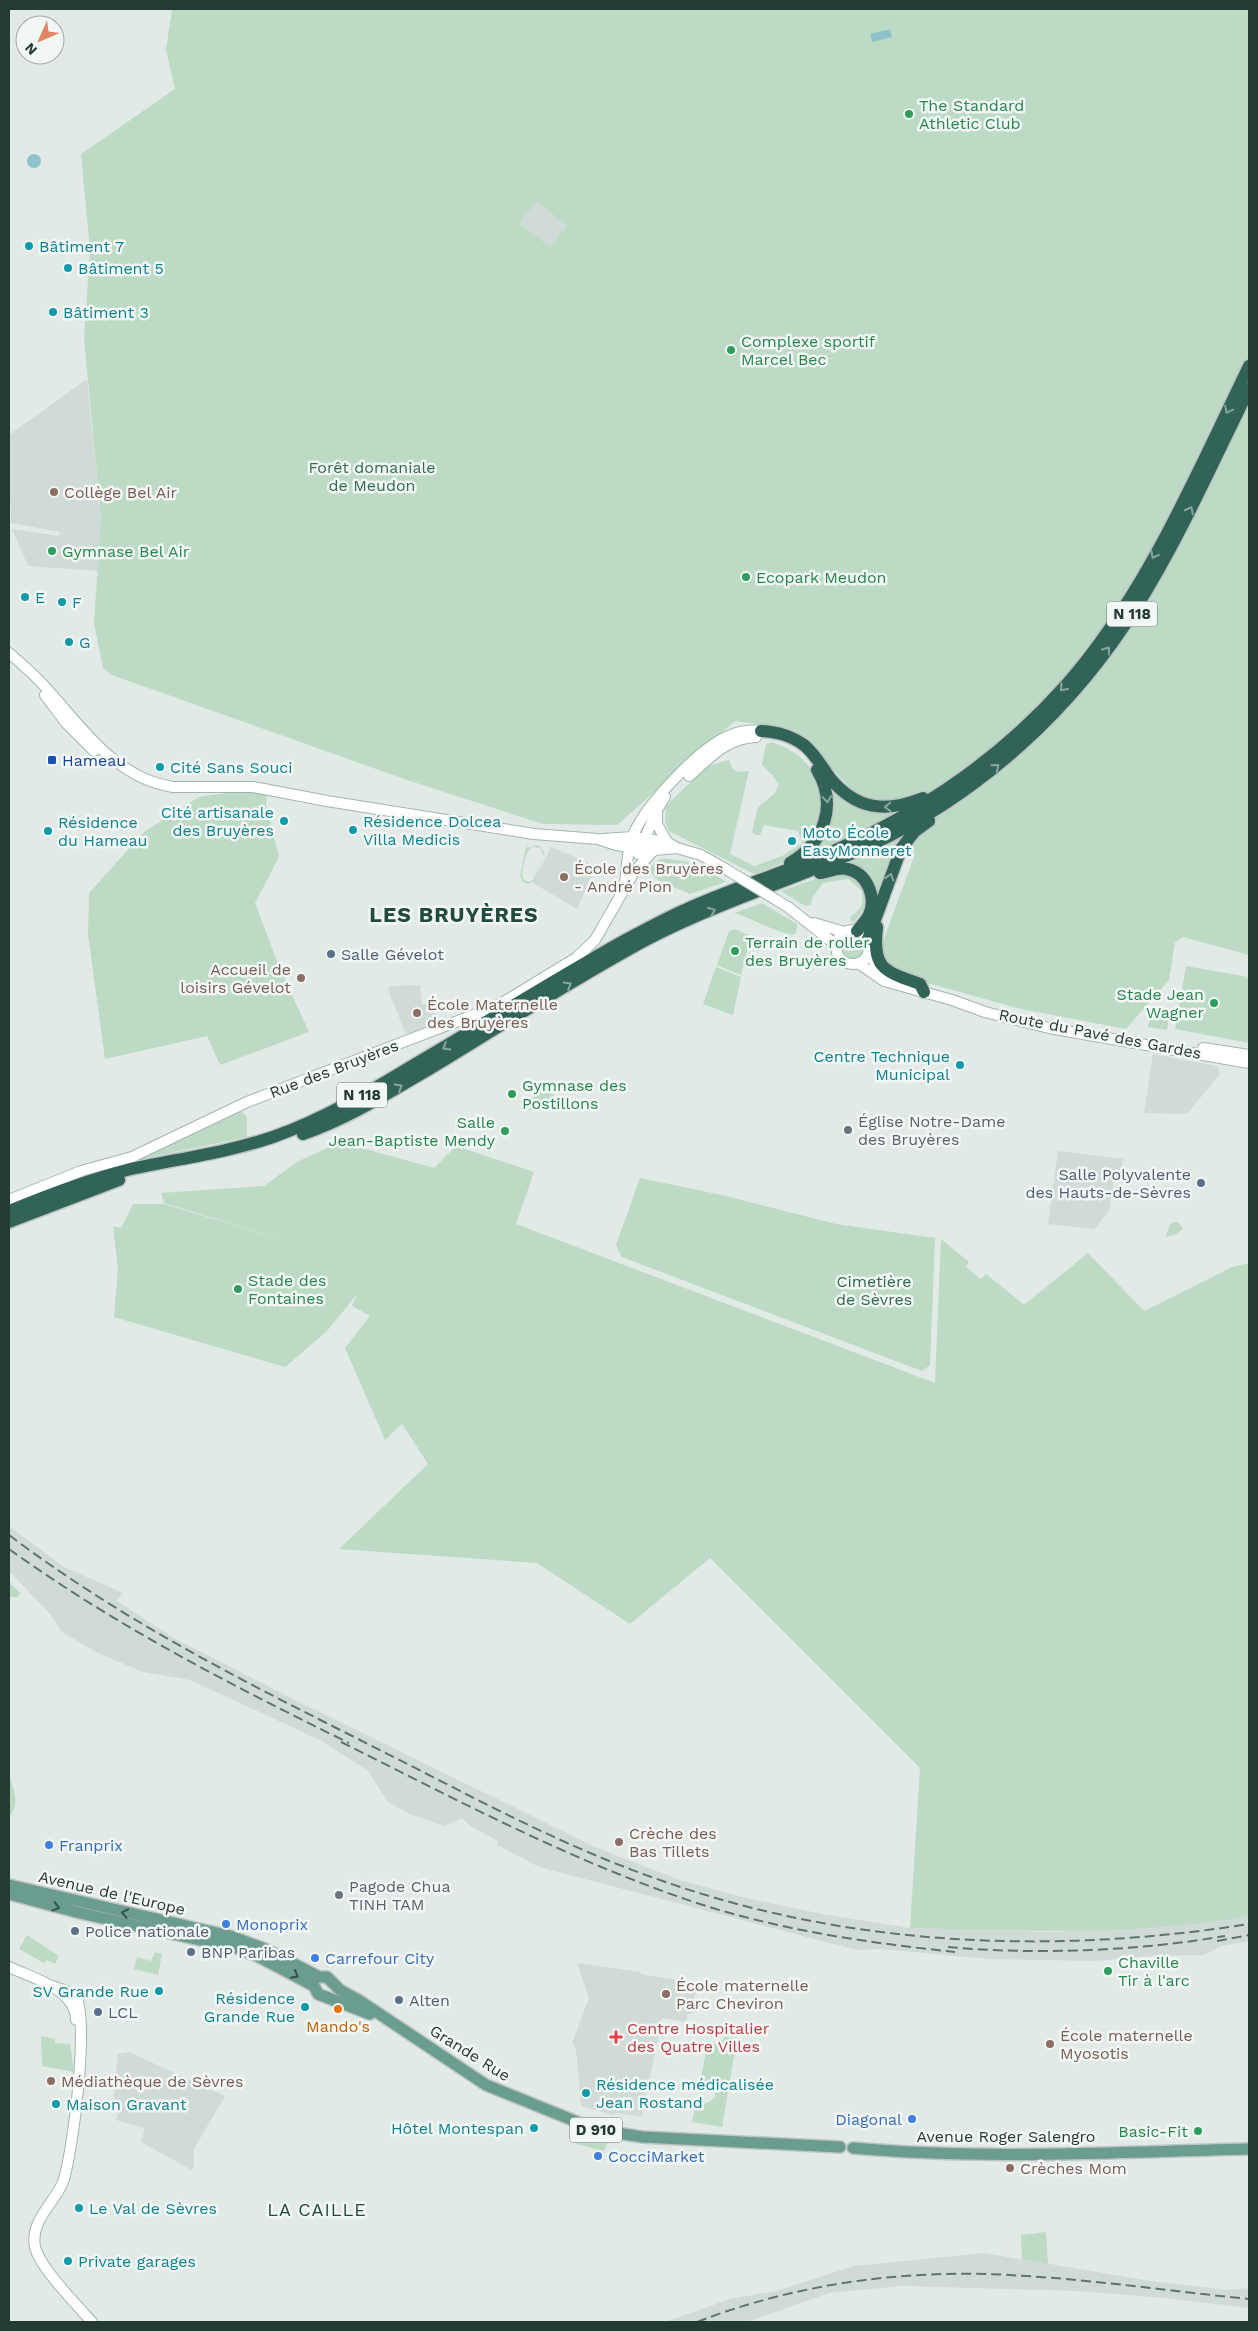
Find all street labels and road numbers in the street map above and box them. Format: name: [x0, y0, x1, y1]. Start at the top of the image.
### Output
road number: N 118: [1107, 602, 1157, 626]
street label: Route du Pavé des Gardes: [997, 1005, 1203, 1063]
street label: Rue des Bruyères: [267, 1036, 401, 1102]
road number: N 118: [337, 1082, 387, 1108]
street label: Avenue de l'Europe: [37, 1867, 187, 1919]
street label: Grande Rue: [426, 2021, 514, 2085]
road number: D 910: [570, 2118, 622, 2142]
street label: Avenue Roger Salengro: [917, 2127, 1095, 2146]

